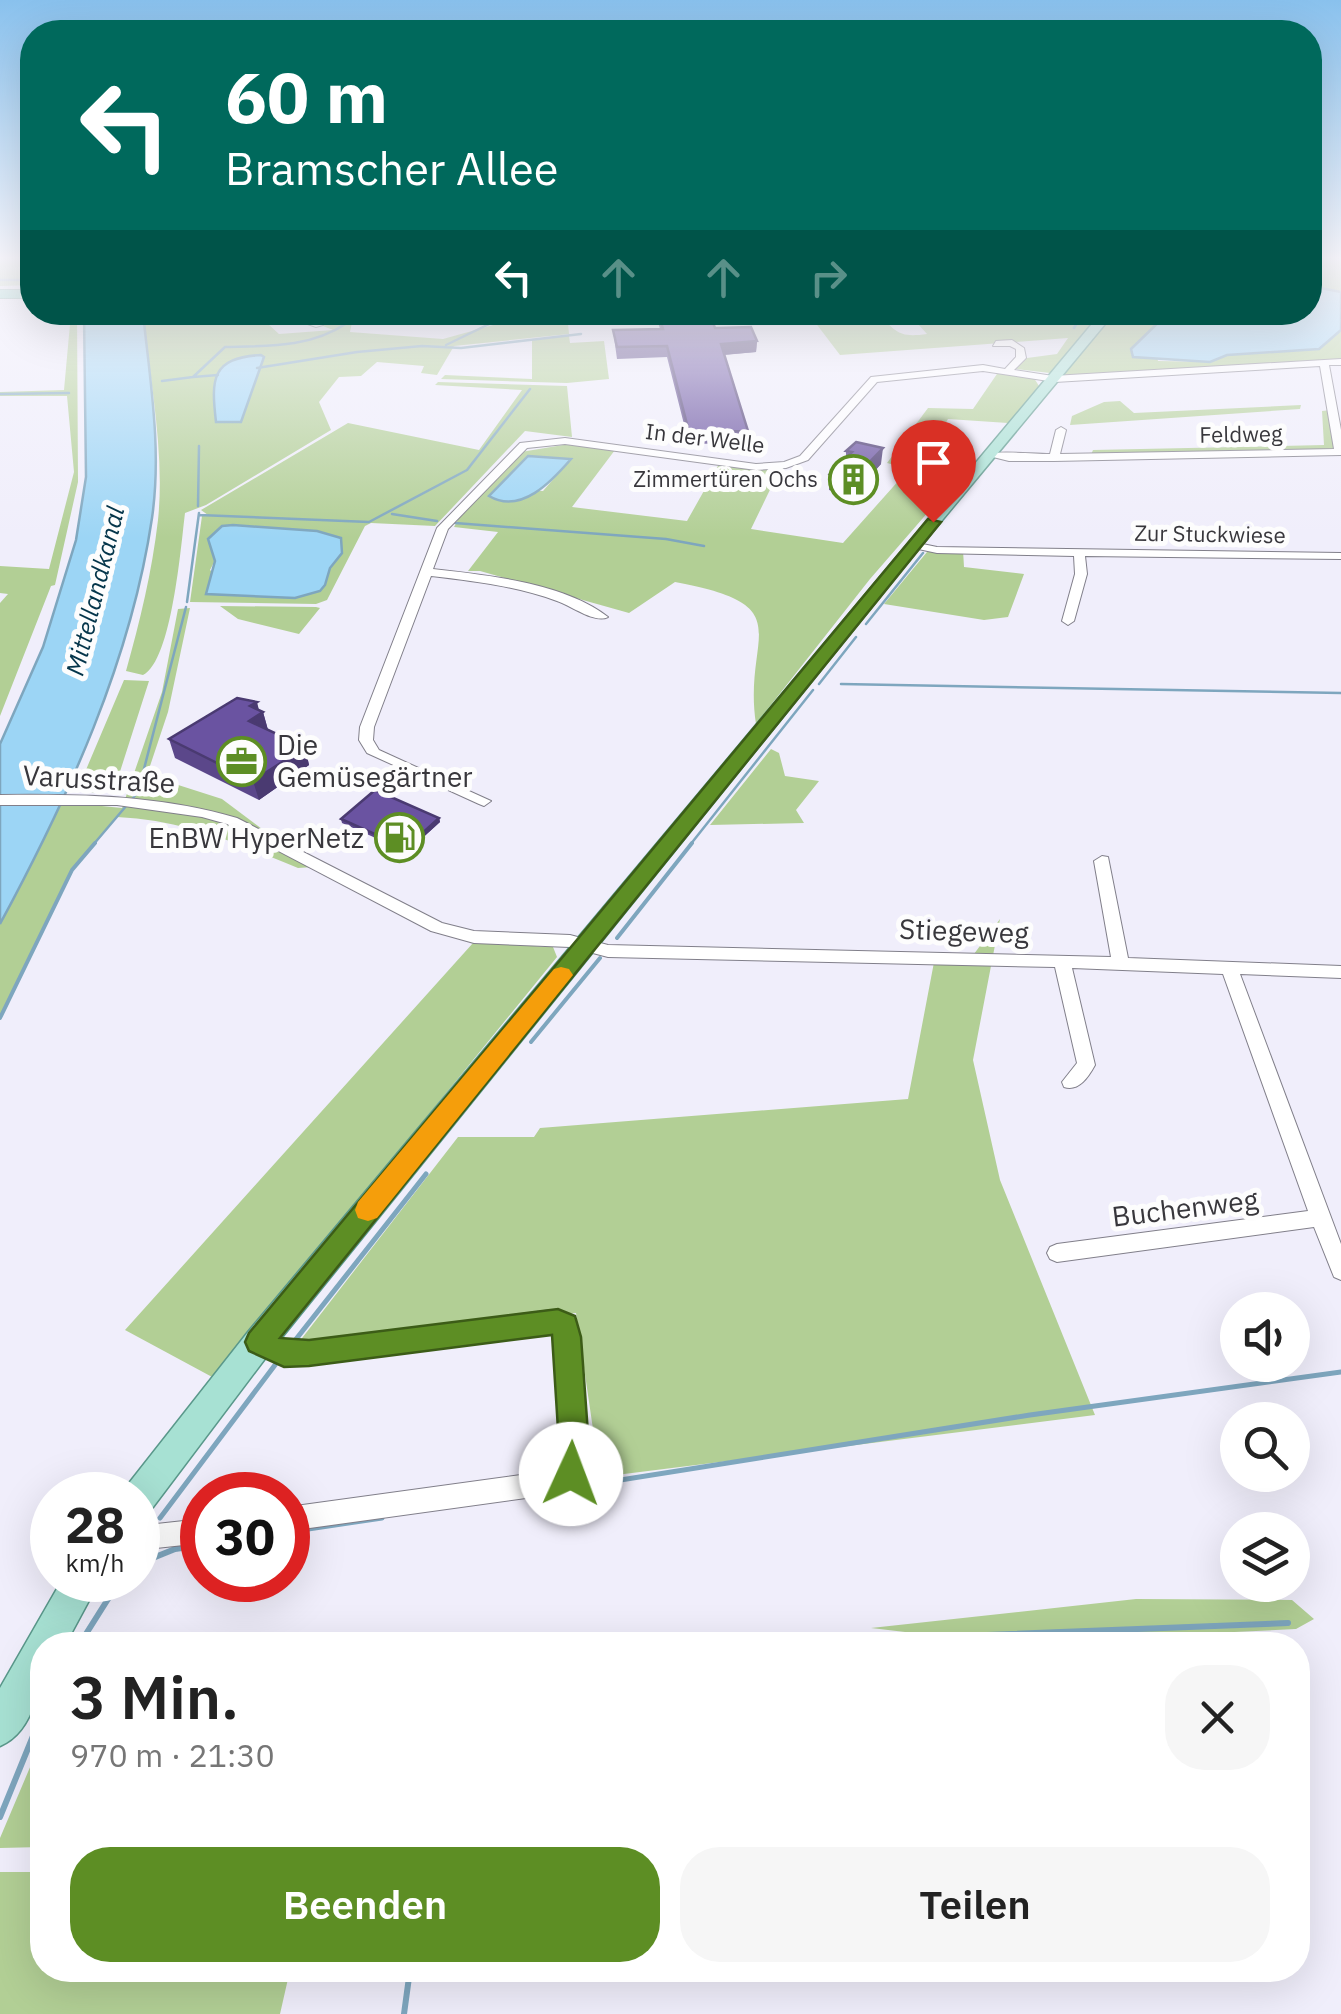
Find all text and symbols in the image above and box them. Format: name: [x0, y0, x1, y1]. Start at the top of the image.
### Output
text: 60 m: [225, 51, 388, 142]
icon: left: [60, 60, 190, 190]
text: Bramscher Allee: [225, 139, 559, 197]
icon: left: [486, 250, 541, 305]
icon: ahead: [591, 250, 646, 305]
icon: ahead: [696, 250, 751, 305]
icon: right: [801, 250, 856, 305]
street label: In der Welle: [644, 416, 766, 459]
street label: Feldweg: [1199, 418, 1283, 449]
pin: [891, 420, 976, 523]
icon: arrive: [906, 435, 961, 490]
building icon: Zimmertüren Ochs: [827, 453, 879, 505]
place label: Zimmertüren Ochs: [633, 464, 818, 493]
water label: Mittellandkanal: [58, 502, 132, 679]
street label: Zur Stuckwiese: [1134, 518, 1286, 549]
place label: Die Gemüsegärtner: [277, 726, 473, 795]
office icon: Die Gemüsegärtner: [216, 735, 268, 787]
street label: Varusstraße: [22, 756, 176, 801]
fuel station icon: EnBW HyperNetz: [373, 812, 425, 864]
place label: EnBW HyperNetz: [148, 819, 364, 856]
street label: Stiegeweg: [898, 910, 1030, 951]
street label: Buchenweg: [1110, 1180, 1260, 1235]
map controls: [1220, 1292, 1310, 1602]
button: sound: [1220, 1292, 1310, 1382]
button: search: [1220, 1402, 1310, 1492]
position arrow: [519, 1422, 623, 1526]
speed limit sign: 30: [180, 1472, 310, 1602]
text: 28: [65, 1492, 125, 1557]
button: layers: [1220, 1512, 1310, 1602]
text: km/h: [66, 1546, 124, 1579]
text: 3 Min.: [70, 1657, 239, 1736]
button: close: [1165, 1665, 1270, 1770]
text: 970 m · 21:30: [70, 1734, 275, 1776]
button: Beenden: [70, 1847, 660, 1962]
button: Teilen: [680, 1847, 1270, 1962]

